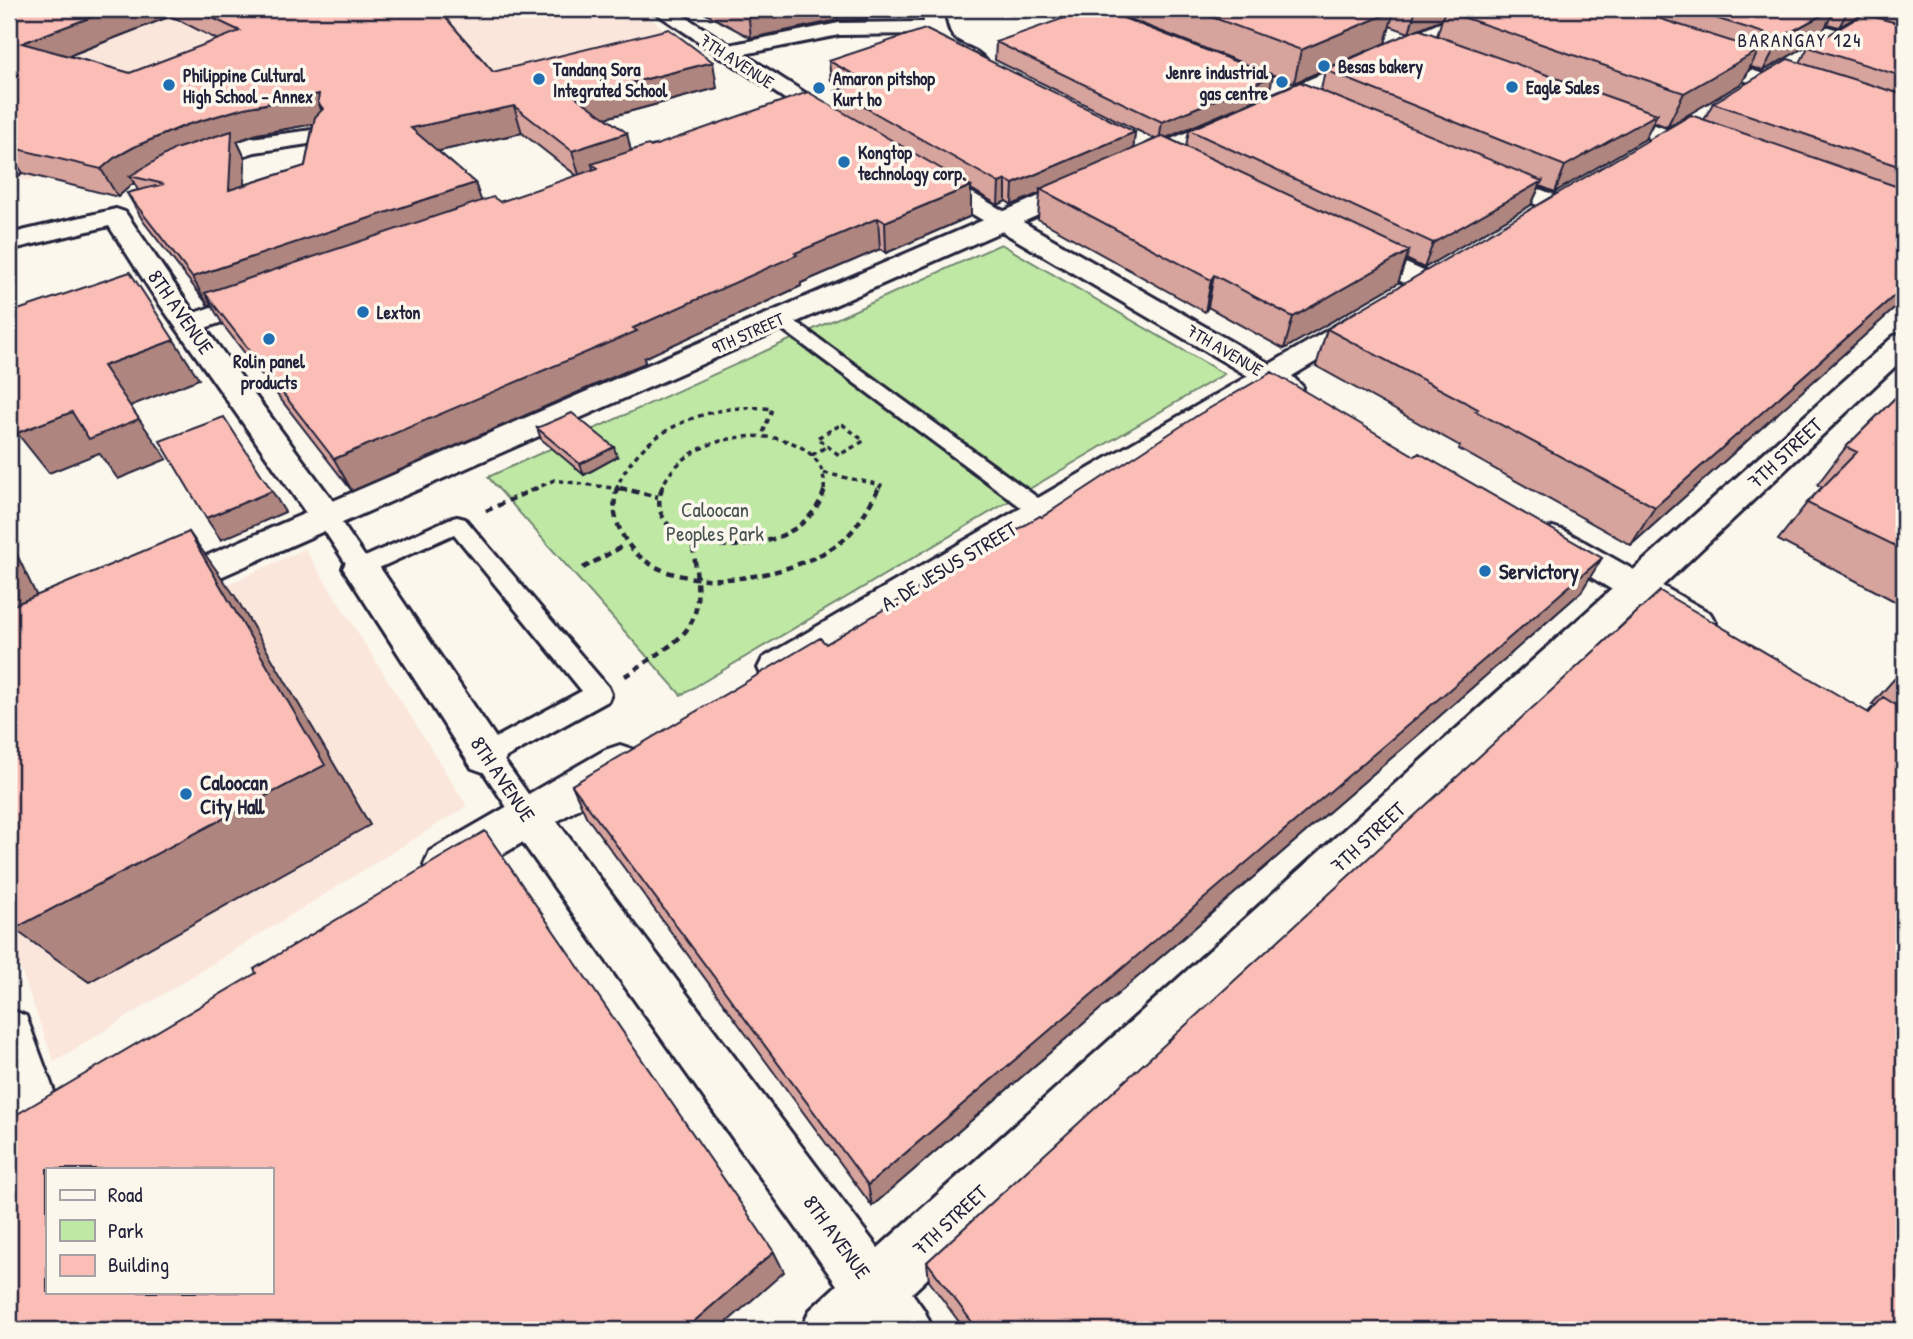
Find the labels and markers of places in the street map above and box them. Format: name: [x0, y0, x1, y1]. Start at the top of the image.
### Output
place label: Besas bakery: [1338, 54, 1423, 80]
place label: Tandang Sora Integrated School: [552, 57, 669, 104]
marker: Besas bakery: [1316, 58, 1332, 74]
place label: Jenre industrial gas centre: [1165, 60, 1269, 107]
place label: Philippine Cultural High School - Annex: [183, 63, 313, 110]
place label: Amaron pitshop Kurt ho: [833, 66, 935, 112]
marker: Tandang Sora Integrated School: [531, 71, 547, 87]
marker: Jenre industrial gas centre: [1274, 74, 1290, 90]
place label: Eagle Sales: [1526, 75, 1599, 101]
marker: Philippine Cultural High School - Annex: [161, 77, 177, 93]
marker: Eagle Sales: [1504, 79, 1520, 95]
marker: Amaron pitshop Kurt ho: [811, 80, 827, 96]
place label: Kongtop technology corp.: [857, 140, 966, 187]
marker: Kongtop technology corp.: [836, 154, 852, 170]
place label: Lexton: [377, 300, 421, 325]
marker: Lexton: [355, 304, 371, 320]
marker: Rolin panel products: [261, 331, 277, 347]
place label: Rolin panel products: [233, 349, 306, 396]
place label: Servictory: [1499, 557, 1579, 587]
marker: Servictory: [1477, 563, 1493, 579]
place label: Caloocan City Hall: [200, 768, 268, 822]
marker: Caloocan City Hall: [178, 786, 194, 802]

